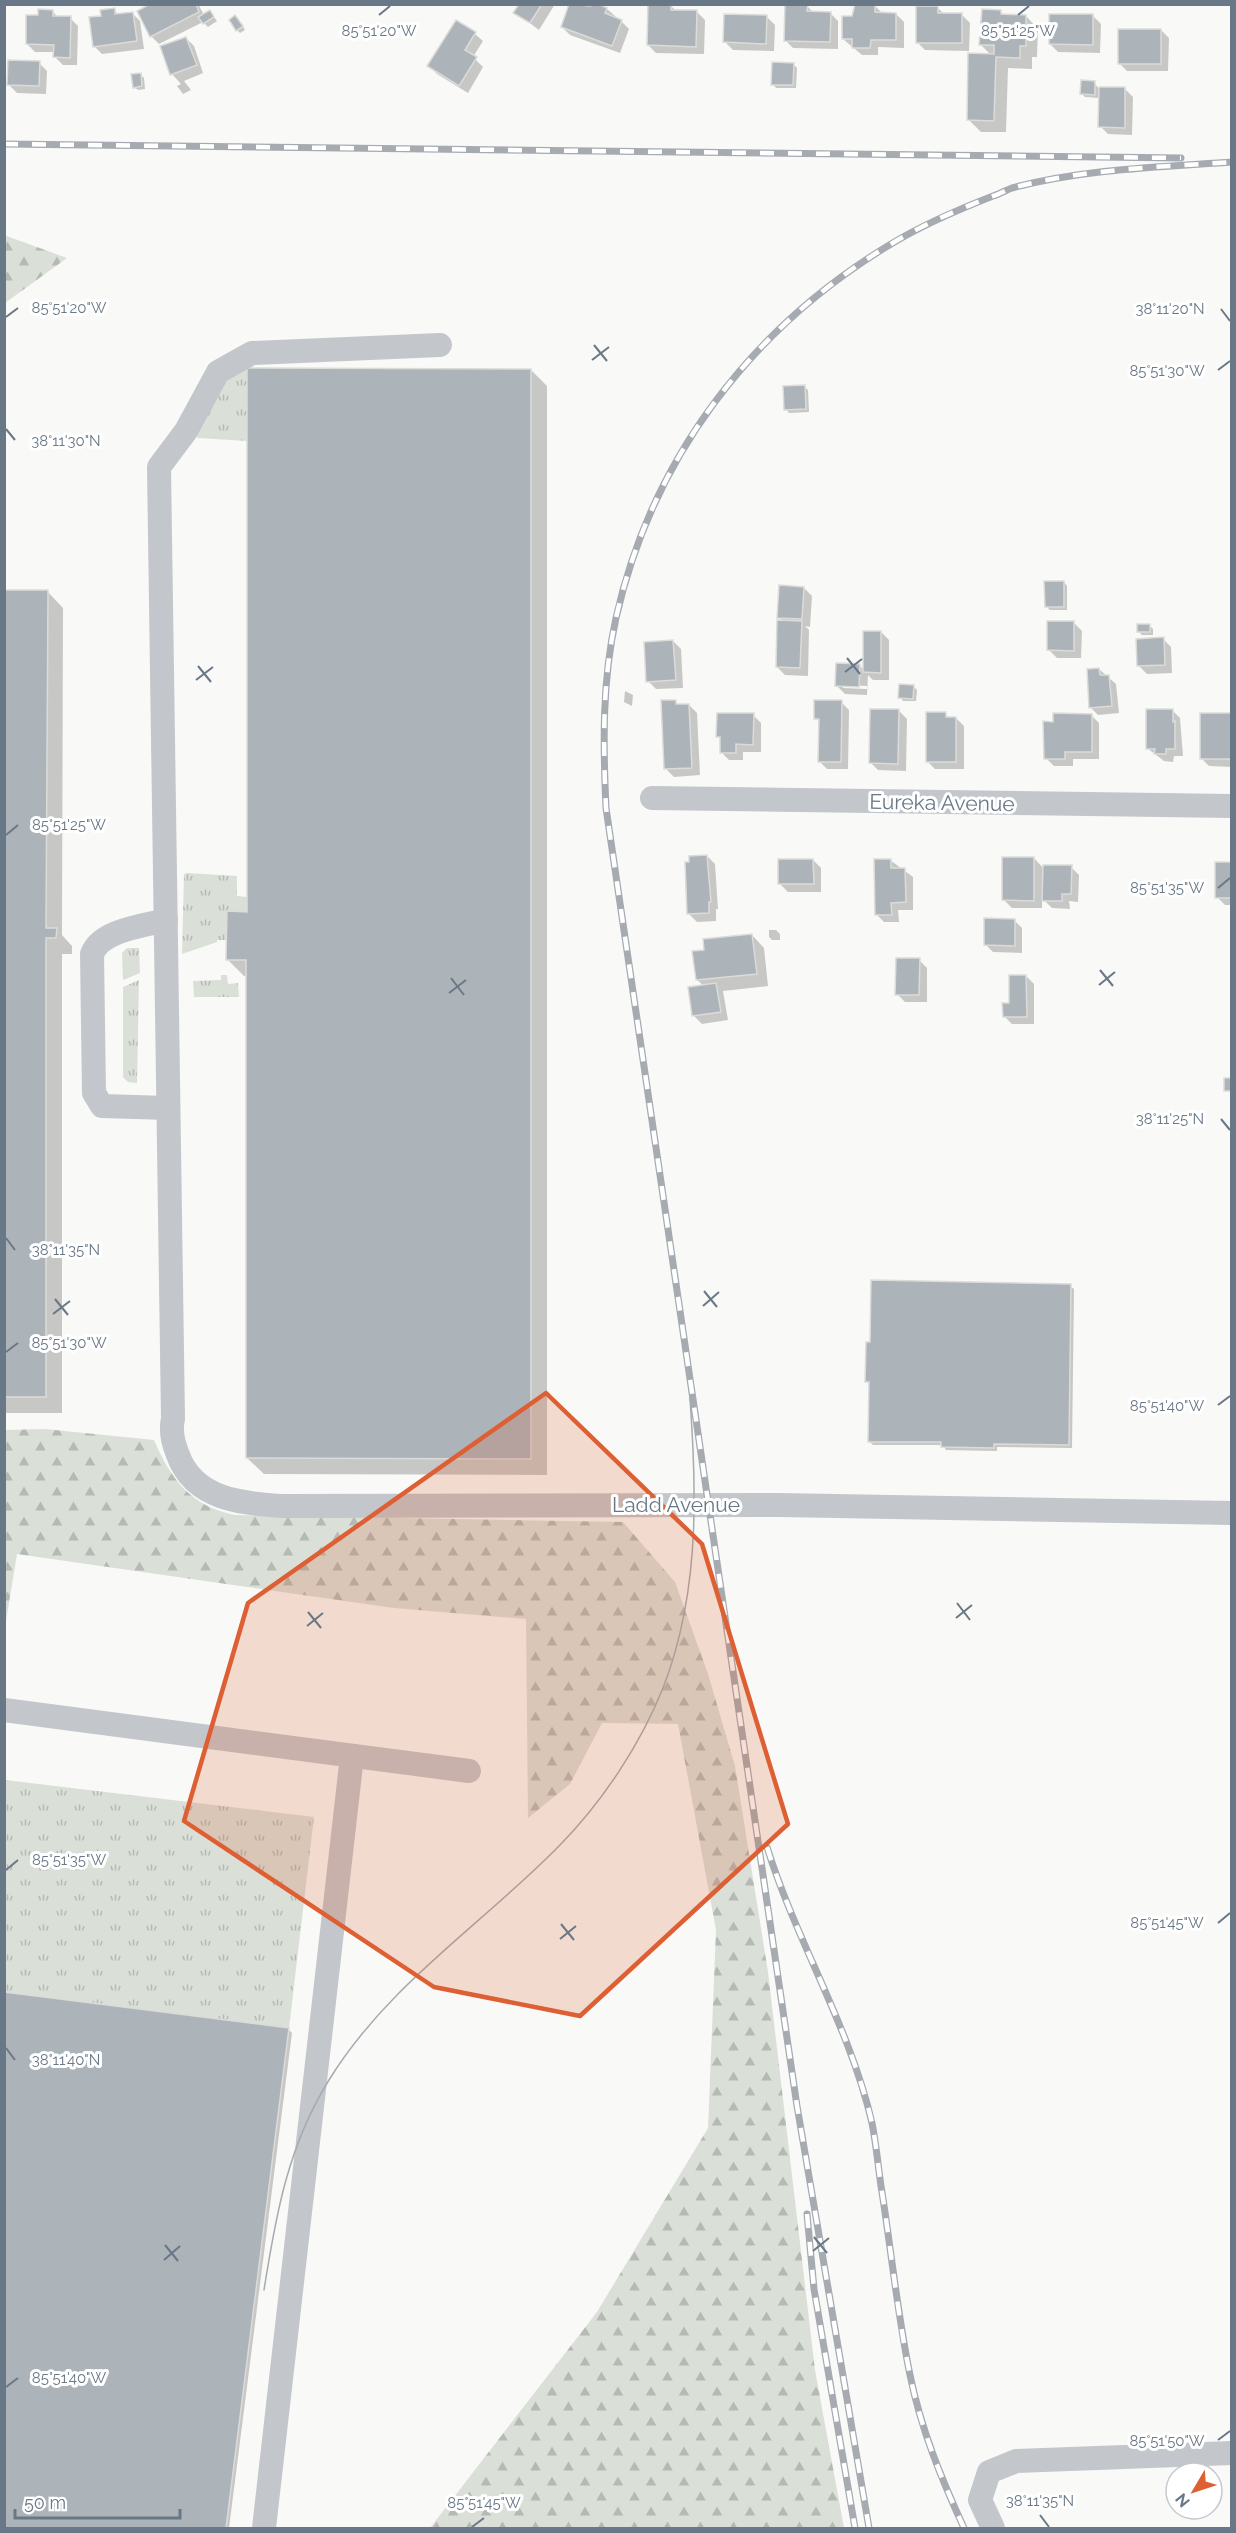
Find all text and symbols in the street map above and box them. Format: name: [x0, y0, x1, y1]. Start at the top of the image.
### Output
text: 85°51'20"W: [341, 22, 417, 40]
text: 85°51'25"W: [981, 22, 1055, 40]
text: 85°51'20"W: [31, 299, 107, 317]
text: 38°11'20"N: [1135, 300, 1205, 318]
text: 85°51'30"W: [1129, 362, 1205, 380]
text: 38°11'30"N: [31, 432, 101, 450]
street label: Eureka Avenue: [869, 789, 1015, 816]
text: 85°51'25"W: [32, 816, 106, 834]
text: 85°51'35"W: [1130, 879, 1204, 897]
text: 38°11'25"N: [1136, 1110, 1204, 1128]
text: 38°11'35"N: [32, 1241, 100, 1259]
text: 85°51'30"W: [31, 1334, 107, 1352]
text: 85°51'40"W: [1130, 1397, 1204, 1415]
street label: Ladd Avenue: [612, 1492, 740, 1517]
text: 85°51'35"W: [32, 1851, 106, 1869]
text: 85°51'45"W: [1130, 1914, 1204, 1932]
text: 38°11'40"N: [32, 2051, 100, 2069]
text: 85°51'40"W: [32, 2369, 106, 2387]
text: 85°51'50"W: [1129, 2432, 1205, 2450]
north arrow: [1164, 2461, 1224, 2521]
scale bar: [15, 2482, 180, 2520]
text: N: [1172, 2489, 1194, 2511]
text: 50 m: [24, 2492, 66, 2513]
text: 38°11'35"N: [1006, 2492, 1074, 2510]
text: 85°51'45"W: [447, 2494, 521, 2512]

